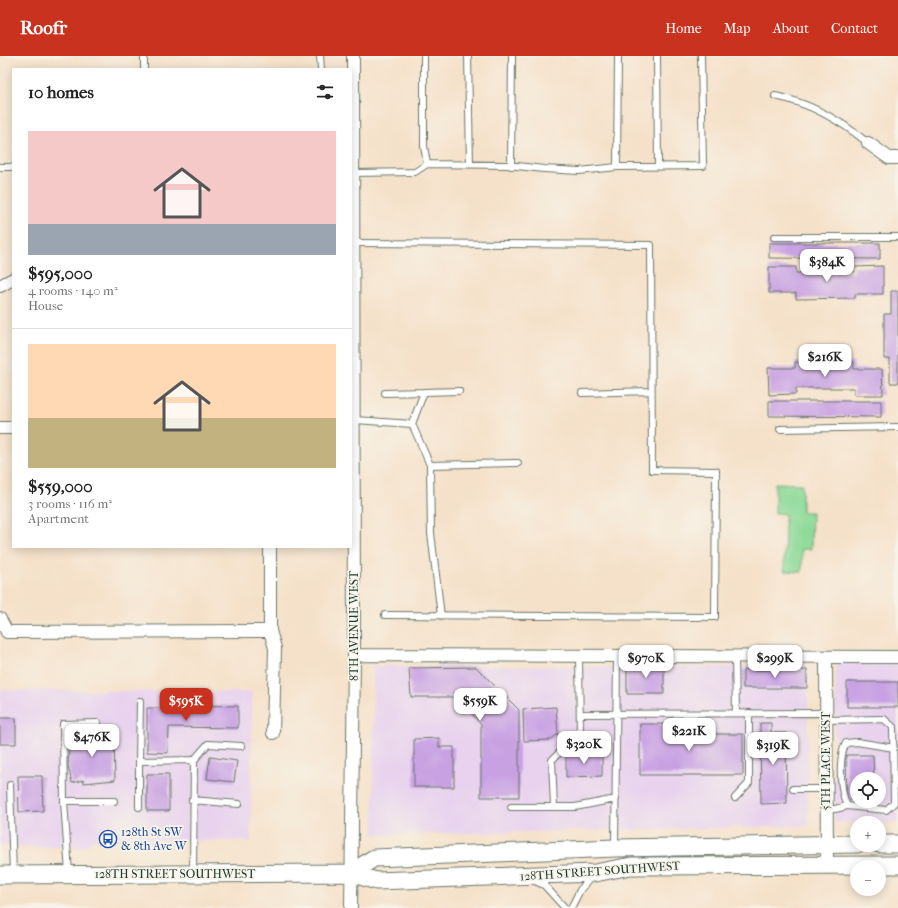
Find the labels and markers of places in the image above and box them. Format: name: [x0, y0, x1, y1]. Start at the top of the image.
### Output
pin: $384K: [799, 249, 855, 283]
pin: $216K: [797, 344, 853, 378]
pin: $970K: [618, 645, 674, 679]
pin: $299K: [747, 645, 803, 679]
pin: $595K: [158, 688, 214, 722]
pin: $559K: [452, 688, 508, 722]
pin: $221K: [661, 718, 717, 752]
pin: $476K: [64, 724, 120, 758]
pin: $320K: [556, 731, 612, 765]
pin: $319K: [745, 732, 801, 766]
place label: 128th St SW & 8th Ave W: [121, 825, 188, 853]
bus stop icon: 128th St SW & 8th Ave W: [98, 829, 118, 849]

